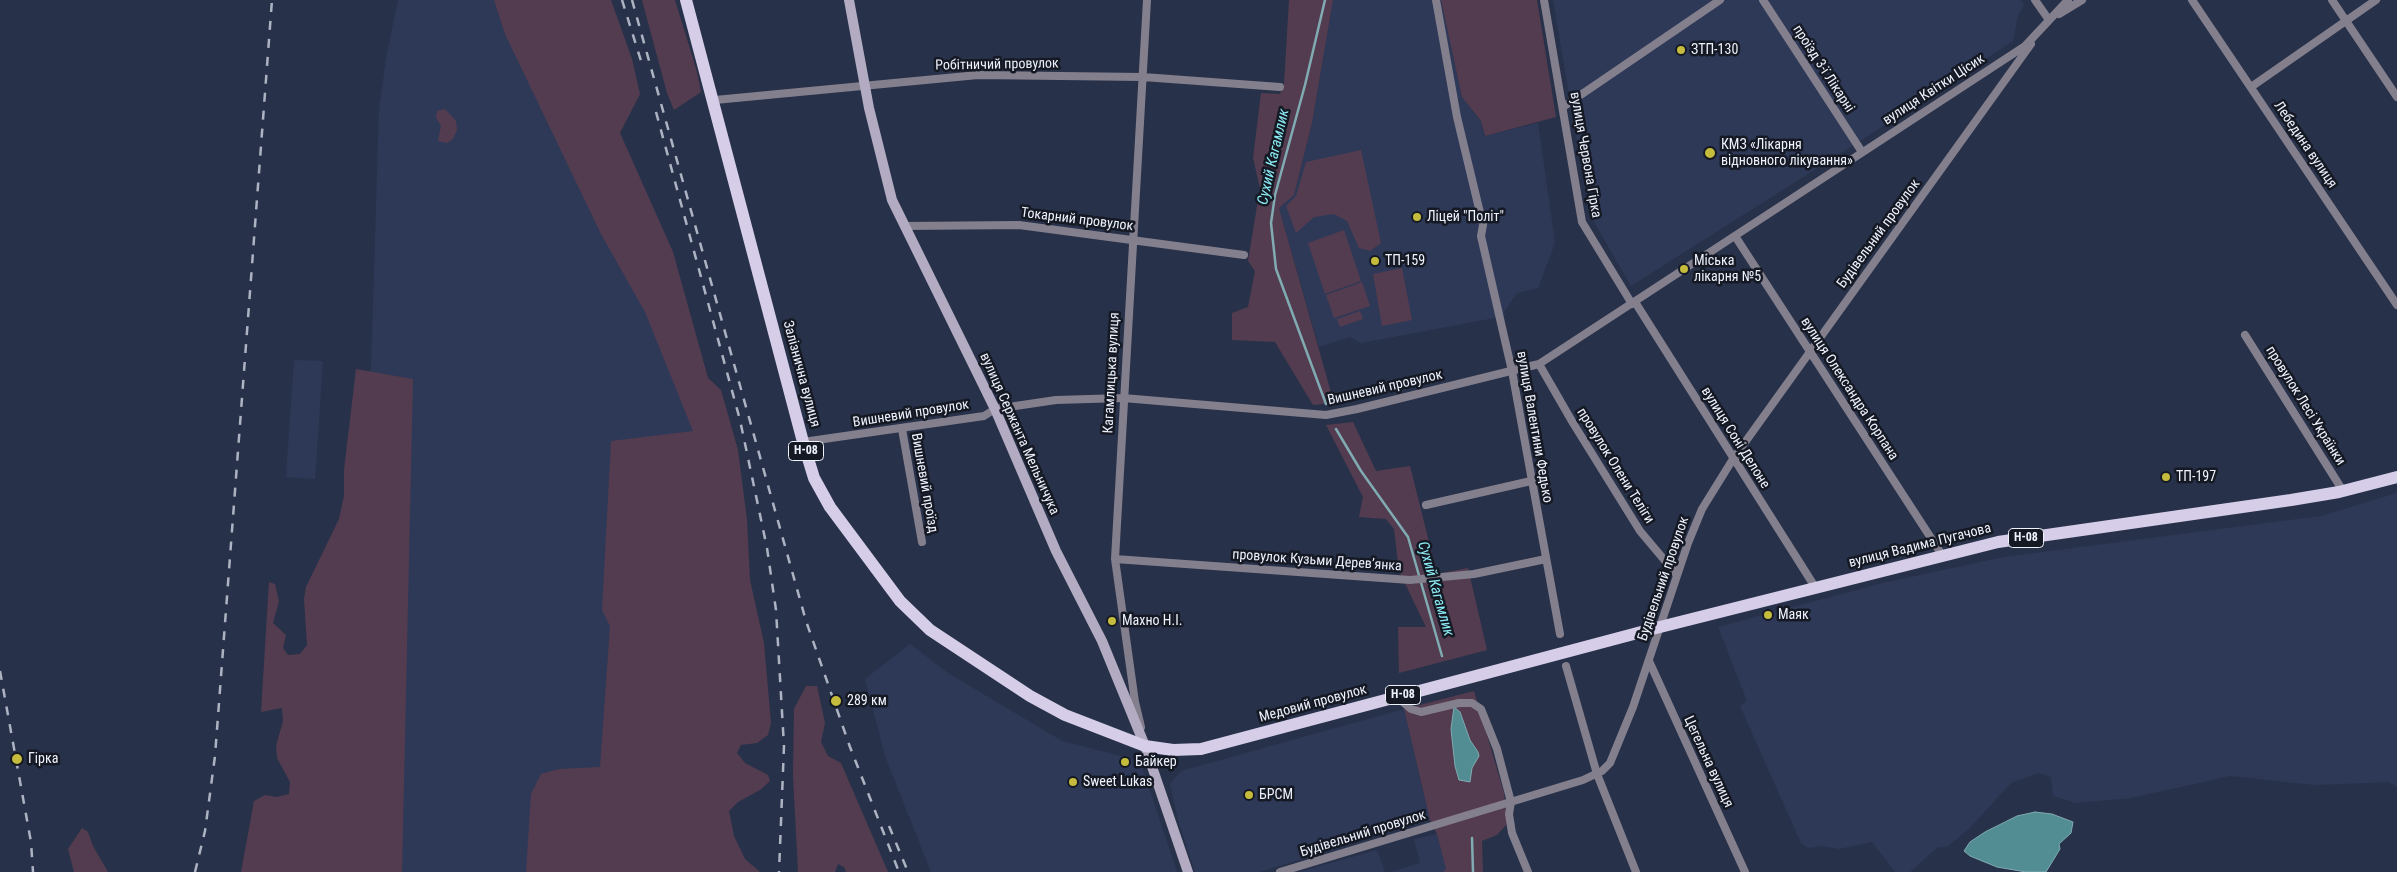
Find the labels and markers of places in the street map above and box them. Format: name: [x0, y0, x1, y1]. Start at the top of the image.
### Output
place label: ЗТП-130: [1691, 42, 1738, 58]
marker: ЗТП-130: [1675, 44, 1687, 56]
place label: КМЗ «Лікарня відновного лікування»: [1721, 137, 1853, 170]
marker: КМЗ «Лікарня відновного лікування»: [1703, 146, 1717, 160]
place label: Ліцей "Політ": [1427, 209, 1504, 225]
marker: Ліцей "Політ": [1411, 211, 1423, 223]
place label: ТП-159: [1385, 253, 1425, 269]
place label: Міська лікарня №5: [1694, 253, 1761, 286]
marker: ТП-159: [1369, 255, 1381, 267]
marker: Міська лікарня №5: [1678, 263, 1690, 275]
place label: ТП-197: [2176, 469, 2216, 485]
marker: ТП-197: [2160, 471, 2172, 483]
place label: Маяк: [1778, 607, 1809, 623]
marker: Маяк: [1762, 609, 1774, 621]
place label: Махно Н.І.: [1122, 613, 1182, 629]
marker: Махно Н.І.: [1106, 615, 1118, 627]
place label: 289 км: [847, 693, 887, 709]
marker: 289 км: [829, 694, 843, 708]
place label: Гірка: [28, 751, 58, 767]
marker: Гірка: [10, 752, 24, 766]
place label: Байкер: [1135, 754, 1177, 770]
marker: Байкер: [1119, 756, 1131, 768]
place label: Sweet Lukas: [1083, 774, 1152, 790]
marker: Sweet Lukas: [1067, 776, 1079, 788]
place label: БРСМ: [1259, 787, 1293, 803]
marker: БРСМ: [1243, 789, 1255, 801]

